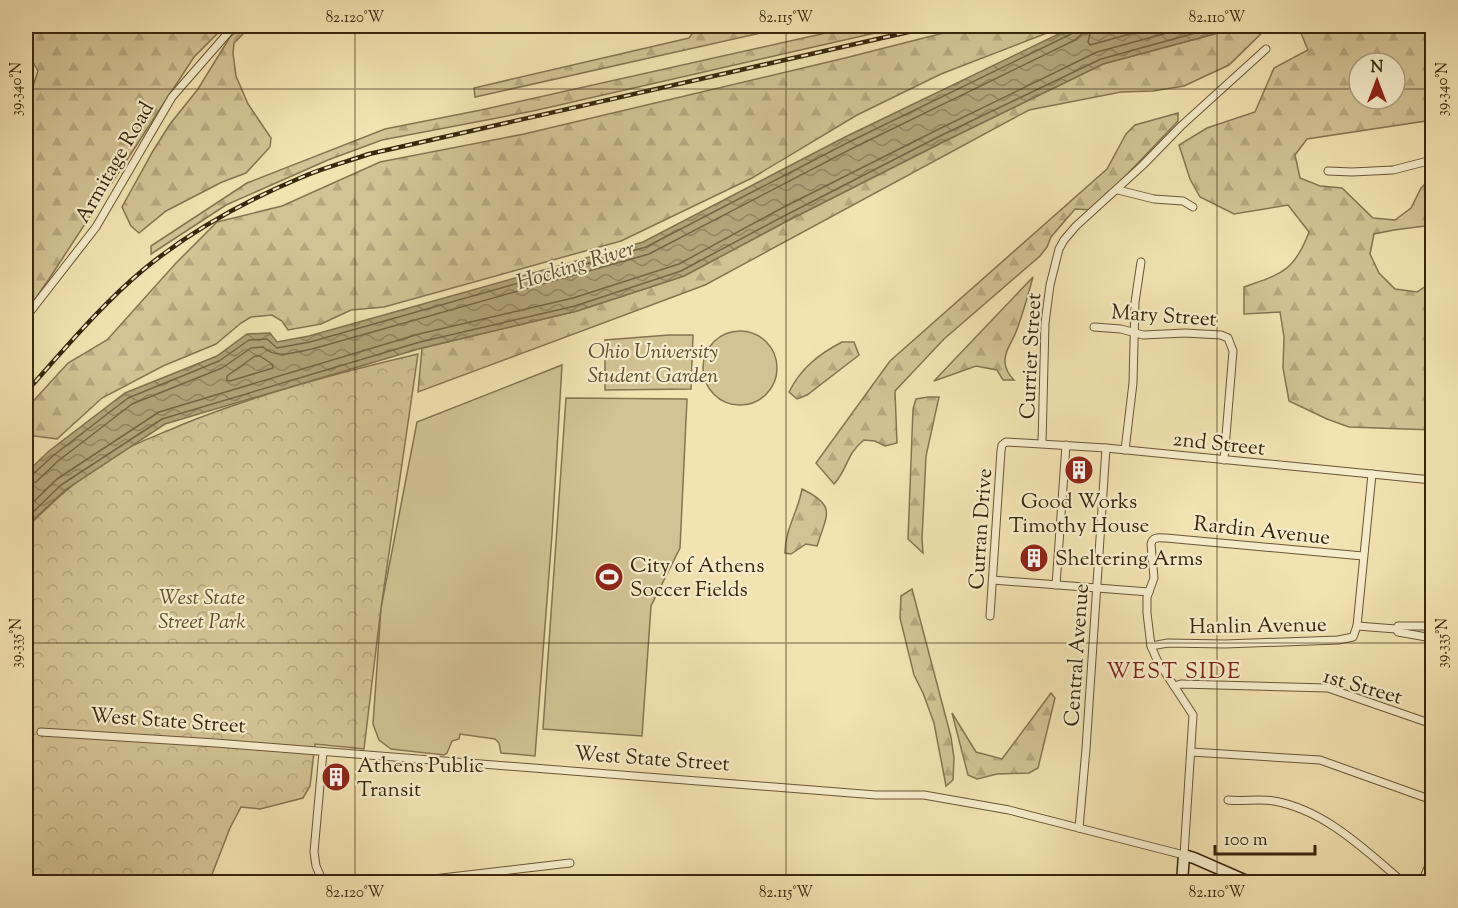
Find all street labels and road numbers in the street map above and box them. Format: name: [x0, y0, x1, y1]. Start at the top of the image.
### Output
street label: Armitage Road: [69, 97, 163, 229]
street label: Currier Street: [1014, 292, 1050, 420]
street label: Mary Street: [1110, 298, 1218, 336]
street label: 2nd Street: [1171, 425, 1266, 465]
street label: Curran Drive: [963, 467, 1001, 591]
street label: Rardin Avenue: [1192, 510, 1332, 554]
street label: Central Avenue: [1058, 582, 1098, 728]
street label: Hanlin Avenue: [1189, 611, 1327, 643]
street label: 1st Street: [1319, 662, 1406, 714]
street label: West State Street: [89, 702, 247, 742]
street label: West State Street: [573, 740, 731, 780]

